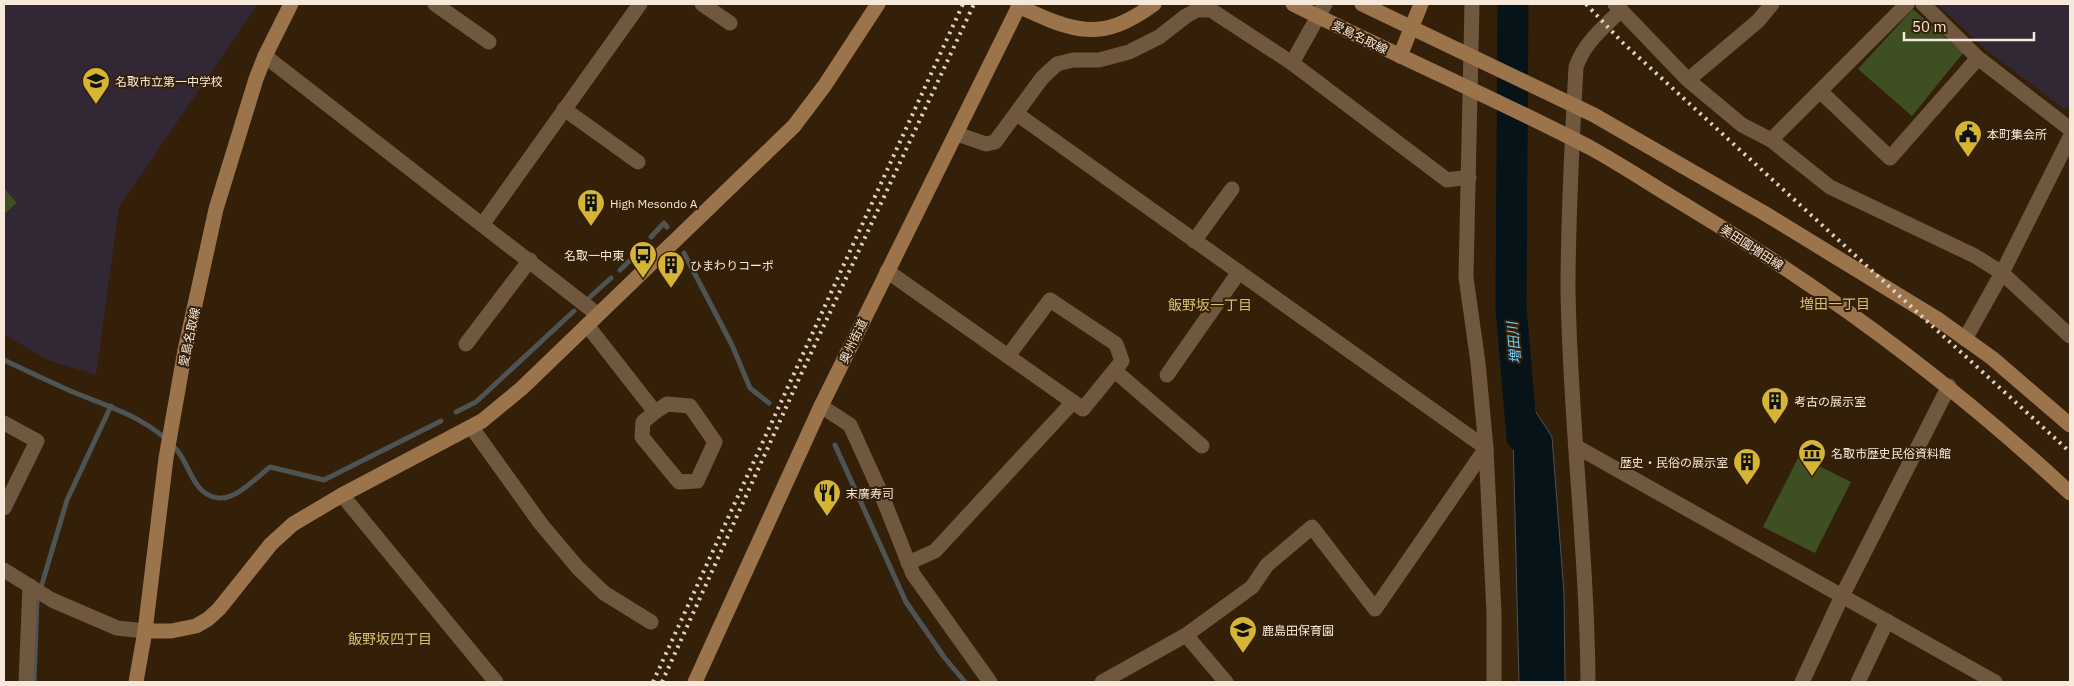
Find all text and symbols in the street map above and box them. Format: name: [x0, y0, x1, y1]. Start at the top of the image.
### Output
scale bar: [1904, 10, 2034, 42]
street label: 愛島名取線: [1330, 17, 1390, 57]
text: 50 m: [1912, 17, 1947, 36]
school or university icon: 名取市立第一中学校: [81, 66, 111, 105]
place label: 名取市立第一中学校: [115, 74, 223, 89]
public building icon: 本町集会所: [1953, 119, 1983, 158]
place label: 本町集会所: [1987, 127, 2047, 142]
building icon: High Mesondo A: [576, 188, 606, 227]
place label: High Mesondo A: [610, 196, 698, 211]
street label: 美田園増田線: [1718, 221, 1786, 273]
bus stop icon: 名取一中東: [628, 240, 658, 279]
place label: 名取一中東: [564, 248, 624, 263]
building icon: ひまわりコーポ: [656, 250, 686, 289]
place label: ひまわりコーポ: [690, 258, 774, 273]
district label: 増田一丁目: [1800, 295, 1870, 313]
district label: 飯野坂一丁目: [1168, 296, 1252, 314]
street label: 愛島名取線: [175, 306, 203, 368]
street label: 奥州街道: [836, 316, 870, 366]
water label: 増田川: [1503, 319, 1525, 365]
building icon: 考古の展示室: [1760, 386, 1790, 425]
place label: 考古の展示室: [1794, 394, 1866, 409]
museum icon: 名取市歴史民俗資料館: [1797, 438, 1827, 477]
place label: 名取市歴史民俗資料館: [1831, 446, 1951, 461]
building icon: 歴史・民俗の展示室: [1732, 447, 1762, 486]
place label: 歴史・民俗の展示室: [1620, 455, 1728, 470]
restaurant icon: 末廣寿司: [812, 478, 842, 517]
place label: 末廣寿司: [846, 486, 894, 501]
school or university icon: 鹿島田保育園: [1228, 615, 1258, 654]
place label: 鹿島田保育園: [1262, 623, 1334, 638]
district label: 飯野坂四丁目: [348, 630, 432, 648]

